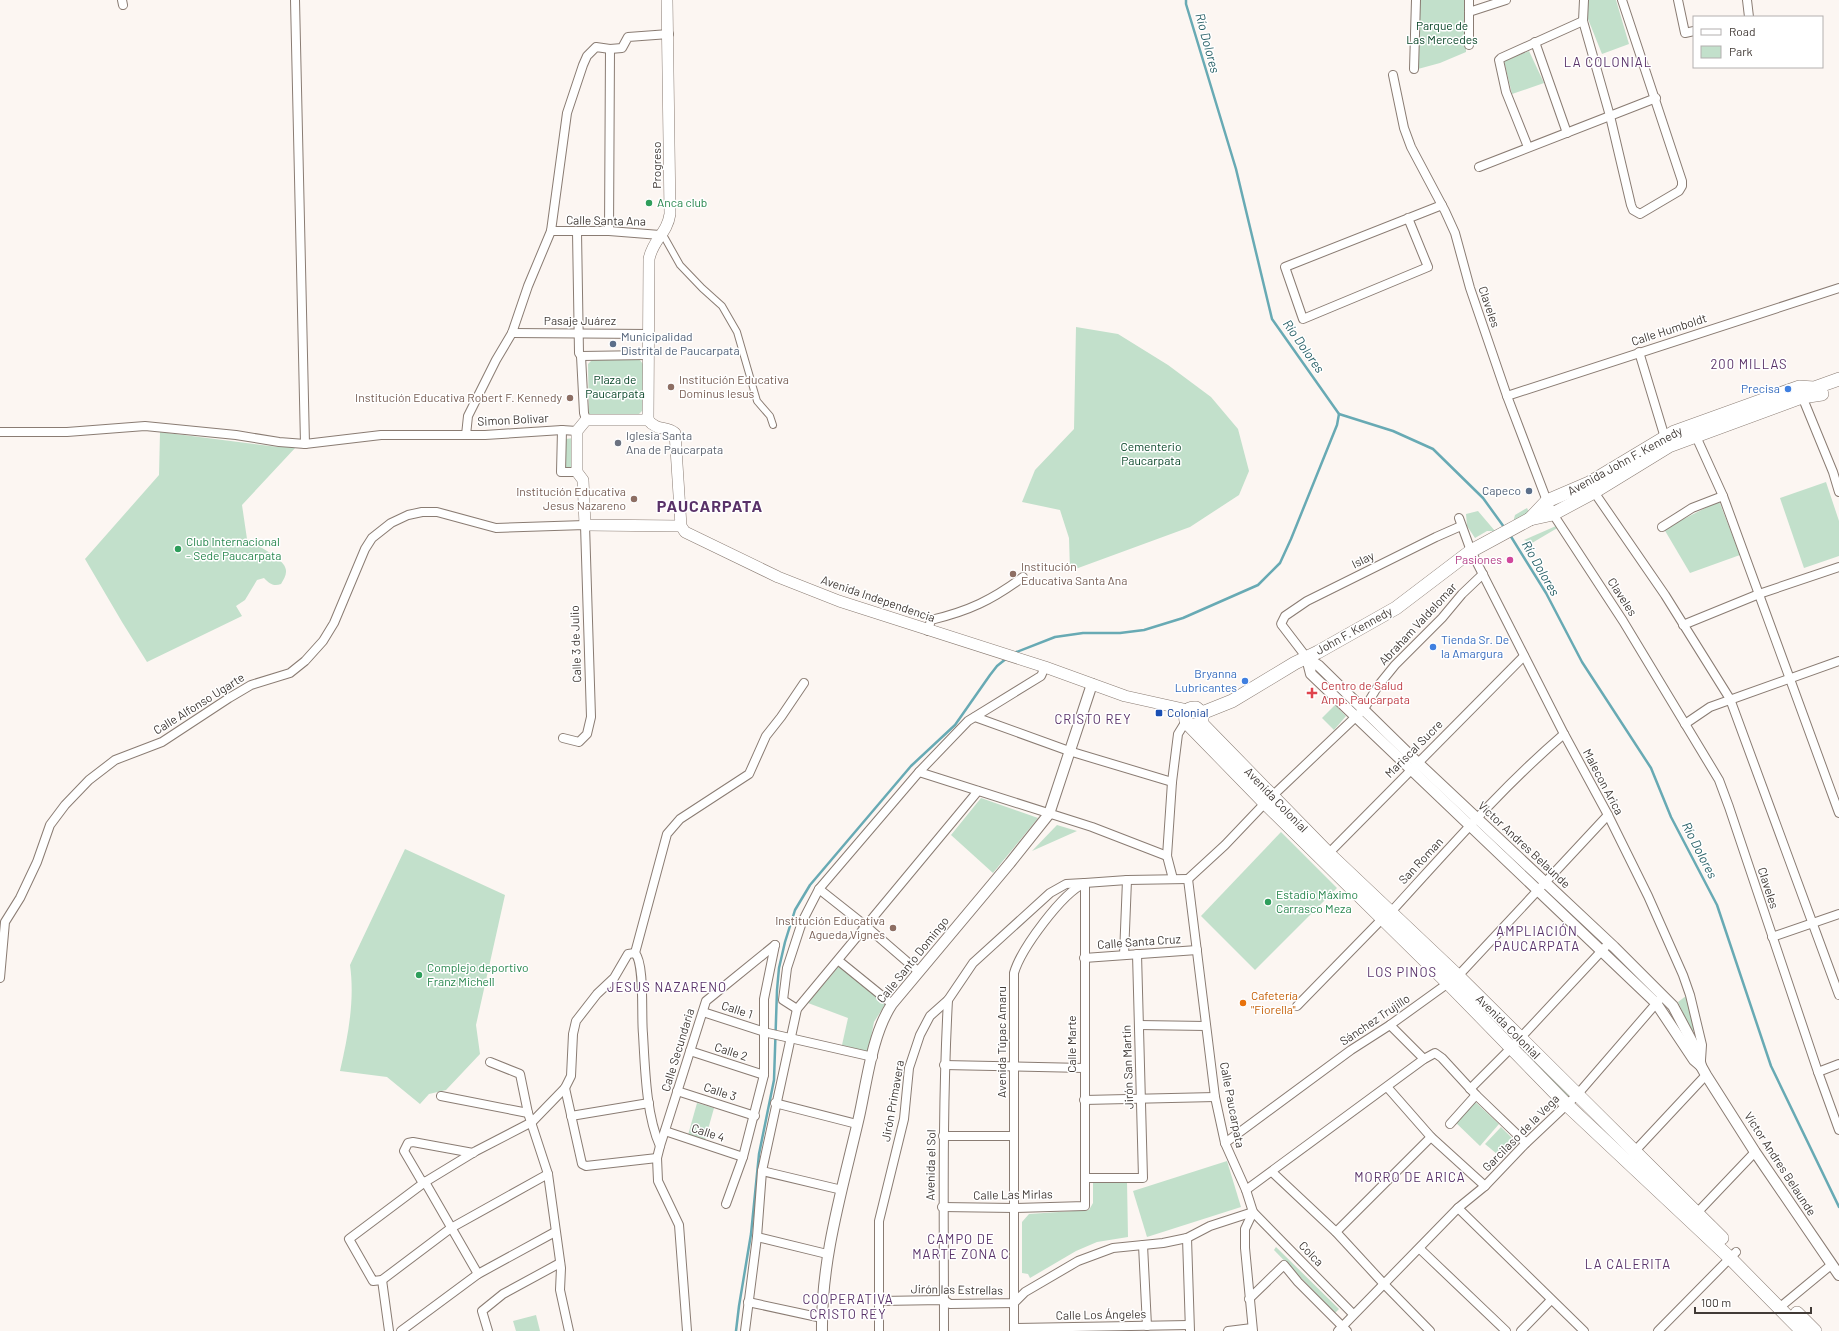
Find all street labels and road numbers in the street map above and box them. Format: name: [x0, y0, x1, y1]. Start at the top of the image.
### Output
street label: Progreso: [649, 141, 663, 189]
street label: Calle Santa Ana: [566, 212, 646, 228]
street label: Claveles: [1476, 284, 1504, 329]
street label: Calle Humboldt: [1629, 310, 1708, 348]
street label: Pasaje Juárez: [544, 313, 616, 327]
street label: Simon Bolivar: [477, 410, 550, 428]
street label: Avenida John F. Kennedy: [1565, 423, 1685, 497]
street label: Islay: [1349, 548, 1376, 570]
street label: Avenida Independencia: [819, 572, 937, 624]
street label: Claveles: [1605, 575, 1640, 618]
street label: Abraham Valdelomar: [1376, 579, 1459, 667]
street label: John F. Kennedy: [1313, 603, 1395, 657]
street label: Calle 3 de Julio: [567, 605, 583, 683]
street label: Calle Alfonso Ugarte: [150, 670, 247, 737]
street label: Mariscal Sucre: [1382, 717, 1445, 780]
street label: Malecon Arica: [1581, 746, 1627, 817]
street label: Avenida Colonial: [1242, 764, 1311, 835]
street label: Víctor Andres Belaunde: [1476, 798, 1574, 891]
street label: San Roman: [1395, 834, 1445, 886]
street label: Claveles: [1756, 865, 1782, 910]
street label: Calle Santo Domingo: [873, 913, 951, 1005]
street label: Calle Santa Cruz: [1097, 931, 1181, 951]
street label: Avenida Túpac Amaru: [994, 986, 1008, 1098]
street label: Sánchez Trujillo: [1337, 991, 1412, 1048]
street label: Avenida Colonial: [1474, 991, 1544, 1061]
street label: Calle 1: [720, 997, 755, 1021]
street label: Calle Secundaria: [658, 1006, 696, 1093]
street label: Calle Marte: [1064, 1015, 1078, 1073]
street label: Jirón San Martín: [1119, 1025, 1135, 1109]
street label: Calle 2: [713, 1039, 750, 1063]
street label: Jirón Primavera: [878, 1059, 906, 1143]
street label: Calle Paucarpata: [1218, 1061, 1248, 1149]
street label: Calle 3: [702, 1079, 739, 1103]
street label: Garcilaso de la Vega: [1479, 1091, 1562, 1174]
street label: Víctor Andres Belaunde: [1742, 1109, 1820, 1218]
street label: Calle 4: [690, 1120, 727, 1144]
street label: Avenida el Sol: [922, 1129, 938, 1201]
street label: Calle Las Mirlas: [973, 1186, 1053, 1202]
street label: Colca: [1297, 1238, 1327, 1269]
street label: Jirón las Estrellas: [911, 1281, 1003, 1297]
street label: Calle Los Ángeles: [1056, 1306, 1147, 1322]

